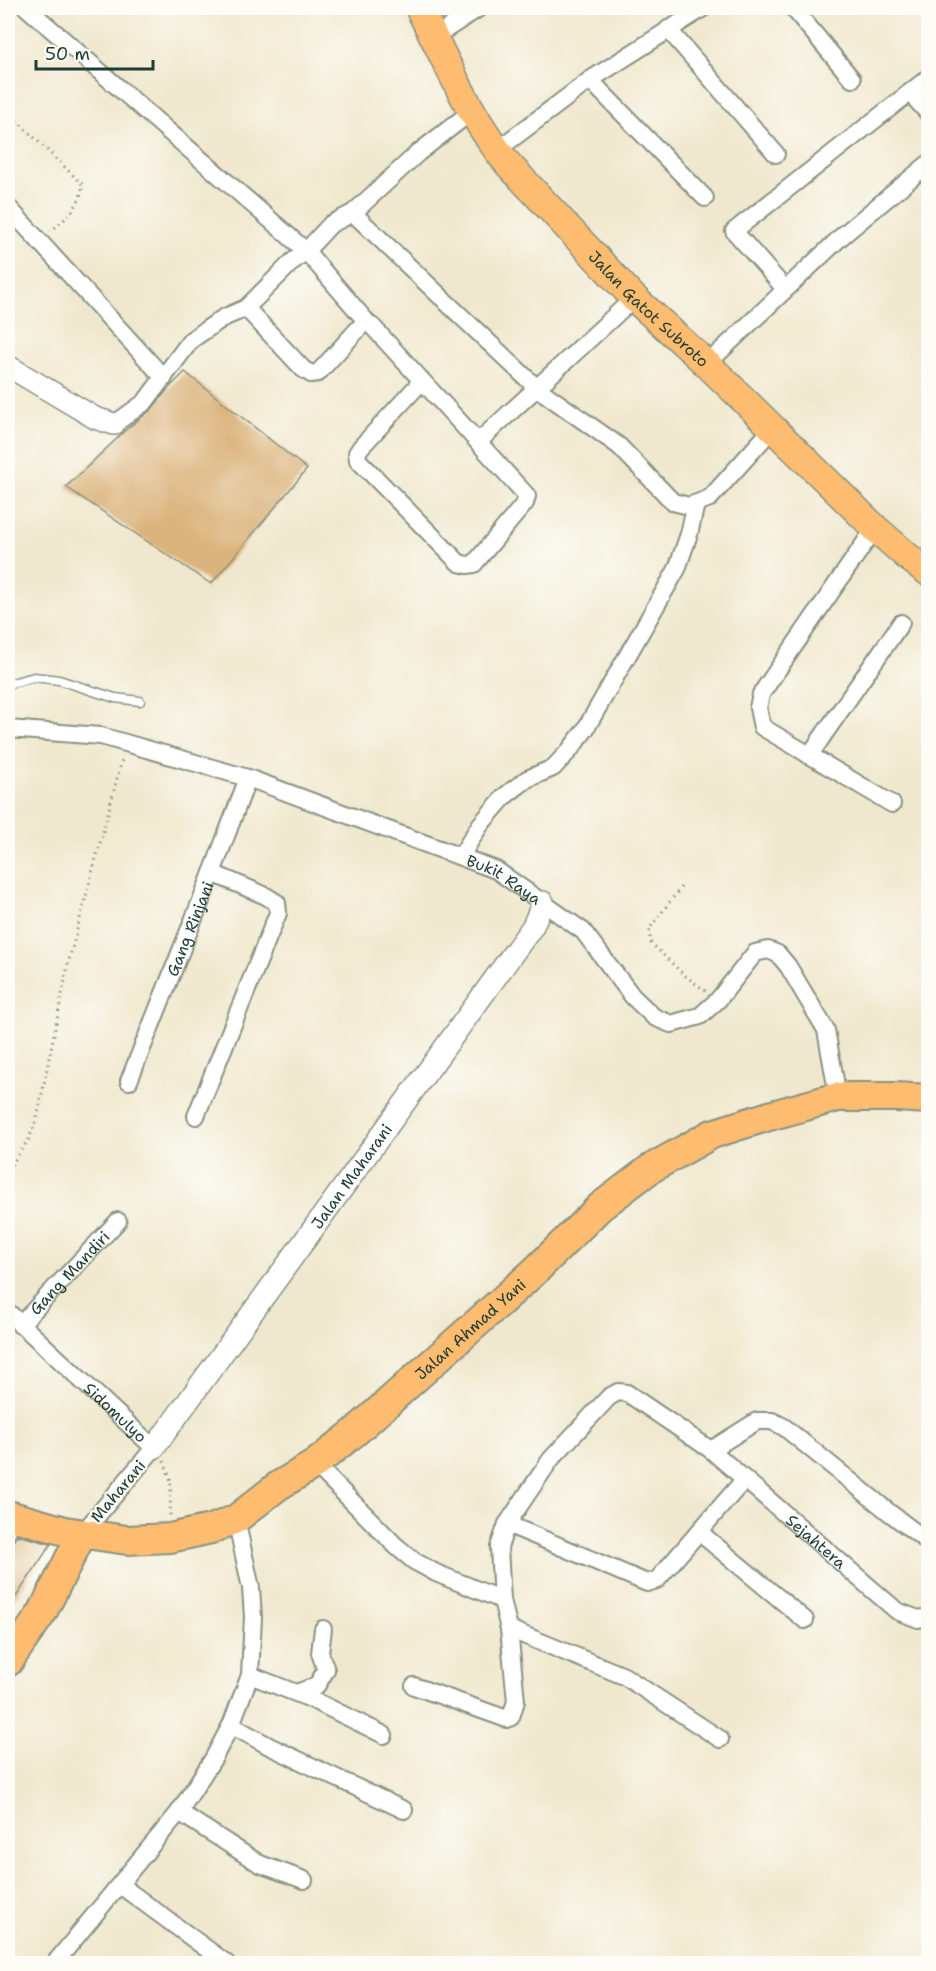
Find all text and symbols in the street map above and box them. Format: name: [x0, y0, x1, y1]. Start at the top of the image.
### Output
scale bar: [36, 33, 153, 71]
text: 50 m: [45, 42, 90, 66]
street label: Jalan Gatot Subroto: [584, 246, 714, 371]
street label: Bukit Raya: [464, 850, 546, 909]
street label: Gang Rinjani: [161, 878, 218, 979]
street label: Jalan Maharani: [306, 1119, 397, 1233]
street label: Gang Mandiri: [25, 1226, 114, 1319]
street label: Jalan Ahmad Yani: [410, 1274, 530, 1384]
street label: Sidomulyo: [79, 1378, 152, 1447]
street label: Maharani: [86, 1455, 150, 1527]
street label: Sejahtera: [782, 1509, 851, 1573]

